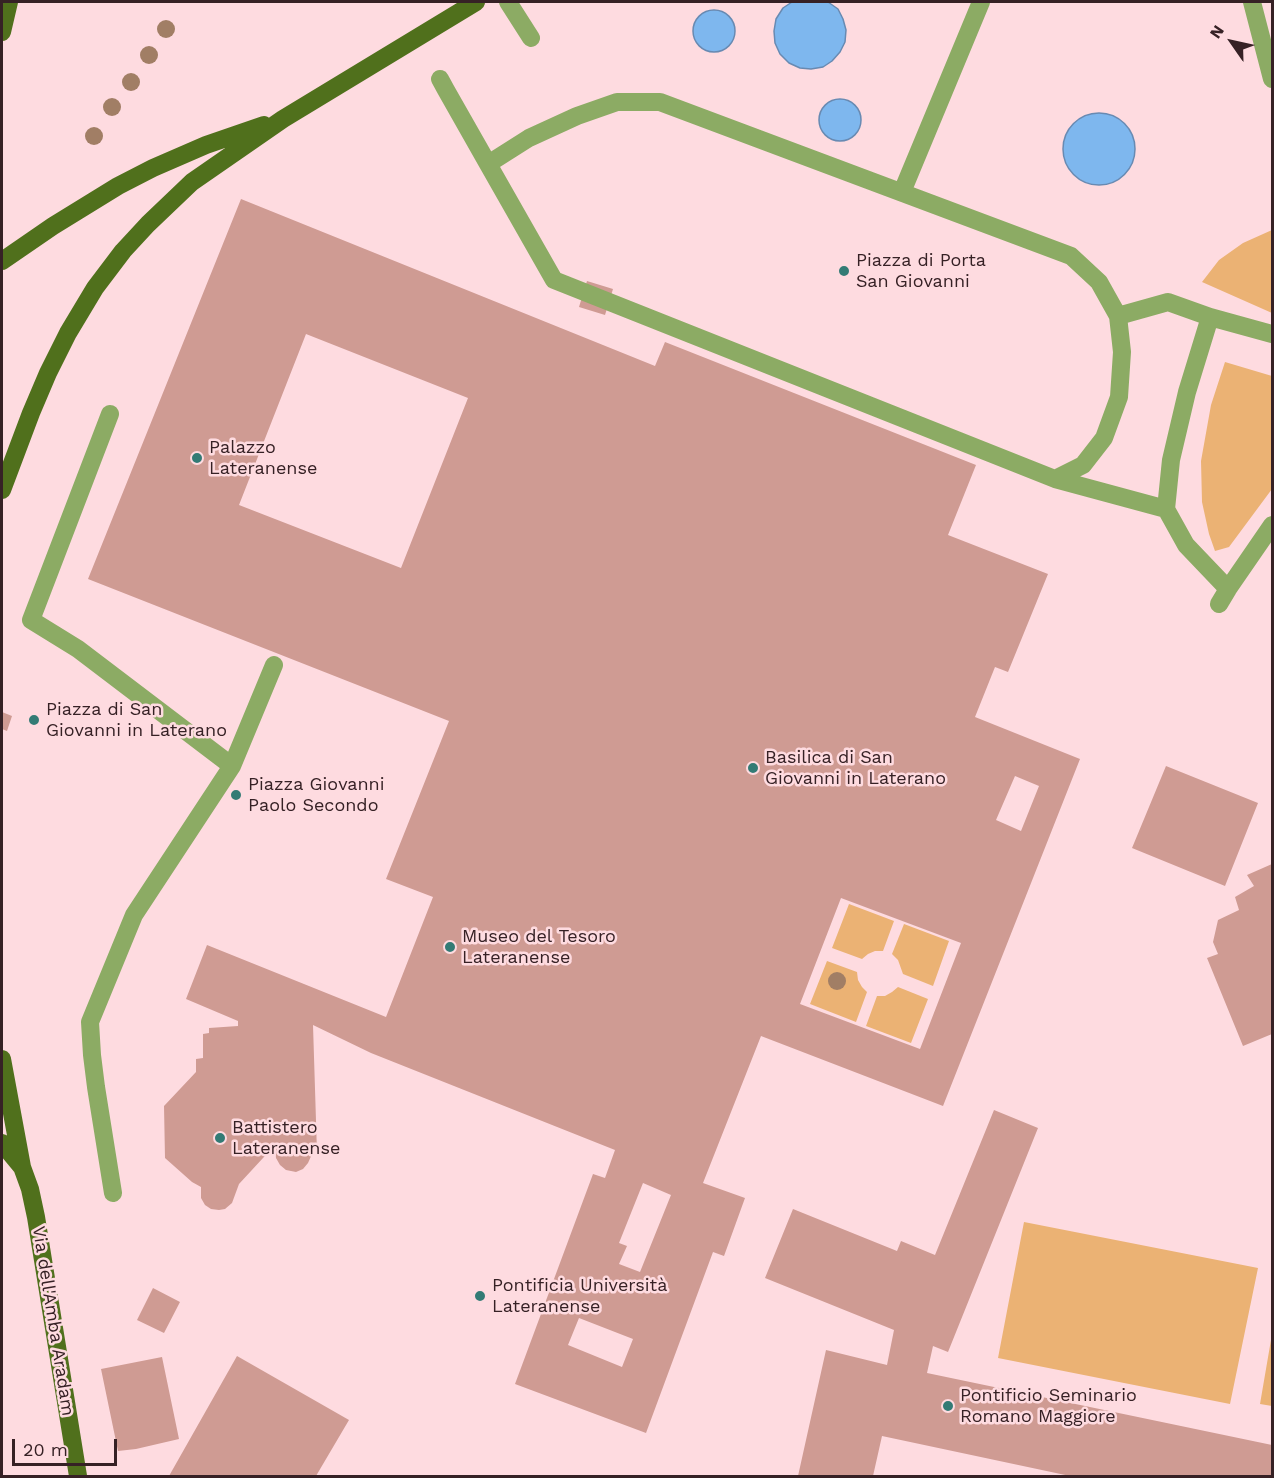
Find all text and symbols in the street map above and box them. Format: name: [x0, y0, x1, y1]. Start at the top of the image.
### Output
north arrow: [1202, 12, 1262, 72]
text: N: [1205, 21, 1228, 42]
place label: Piazza di Porta San Giovanni: [856, 250, 986, 292]
marker: Piazza di Porta San Giovanni: [837, 264, 851, 278]
place label: Palazzo Lateranense: [209, 437, 317, 480]
marker: Palazzo Lateranense: [190, 451, 204, 465]
place label: Piazza di San Giovanni in Laterano: [46, 699, 227, 742]
marker: Piazza di San Giovanni in Laterano: [27, 713, 41, 727]
place label: Basilica di San Giovanni in Laterano: [765, 747, 946, 789]
marker: Basilica di San Giovanni in Laterano: [746, 761, 760, 775]
place label: Piazza Giovanni Paolo Secondo: [248, 774, 385, 816]
marker: Piazza Giovanni Paolo Secondo: [229, 788, 243, 802]
place label: Museo del Tesoro Lateranense: [462, 926, 616, 968]
marker: Museo del Tesoro Lateranense: [443, 940, 457, 954]
place label: Battistero Lateranense: [232, 1117, 340, 1160]
marker: Battistero Lateranense: [213, 1131, 227, 1145]
street label: Via dell'Amba Aradam: [27, 1225, 79, 1417]
place label: Pontificia Università Lateranense: [492, 1275, 667, 1318]
marker: Pontificia Università Lateranense: [473, 1289, 487, 1303]
place label: Pontificio Seminario Romano Maggiore: [960, 1385, 1137, 1428]
marker: Pontificio Seminario Romano Maggiore: [941, 1399, 955, 1413]
scale bar: [15, 1427, 120, 1465]
text: 20 m: [23, 1439, 68, 1460]

